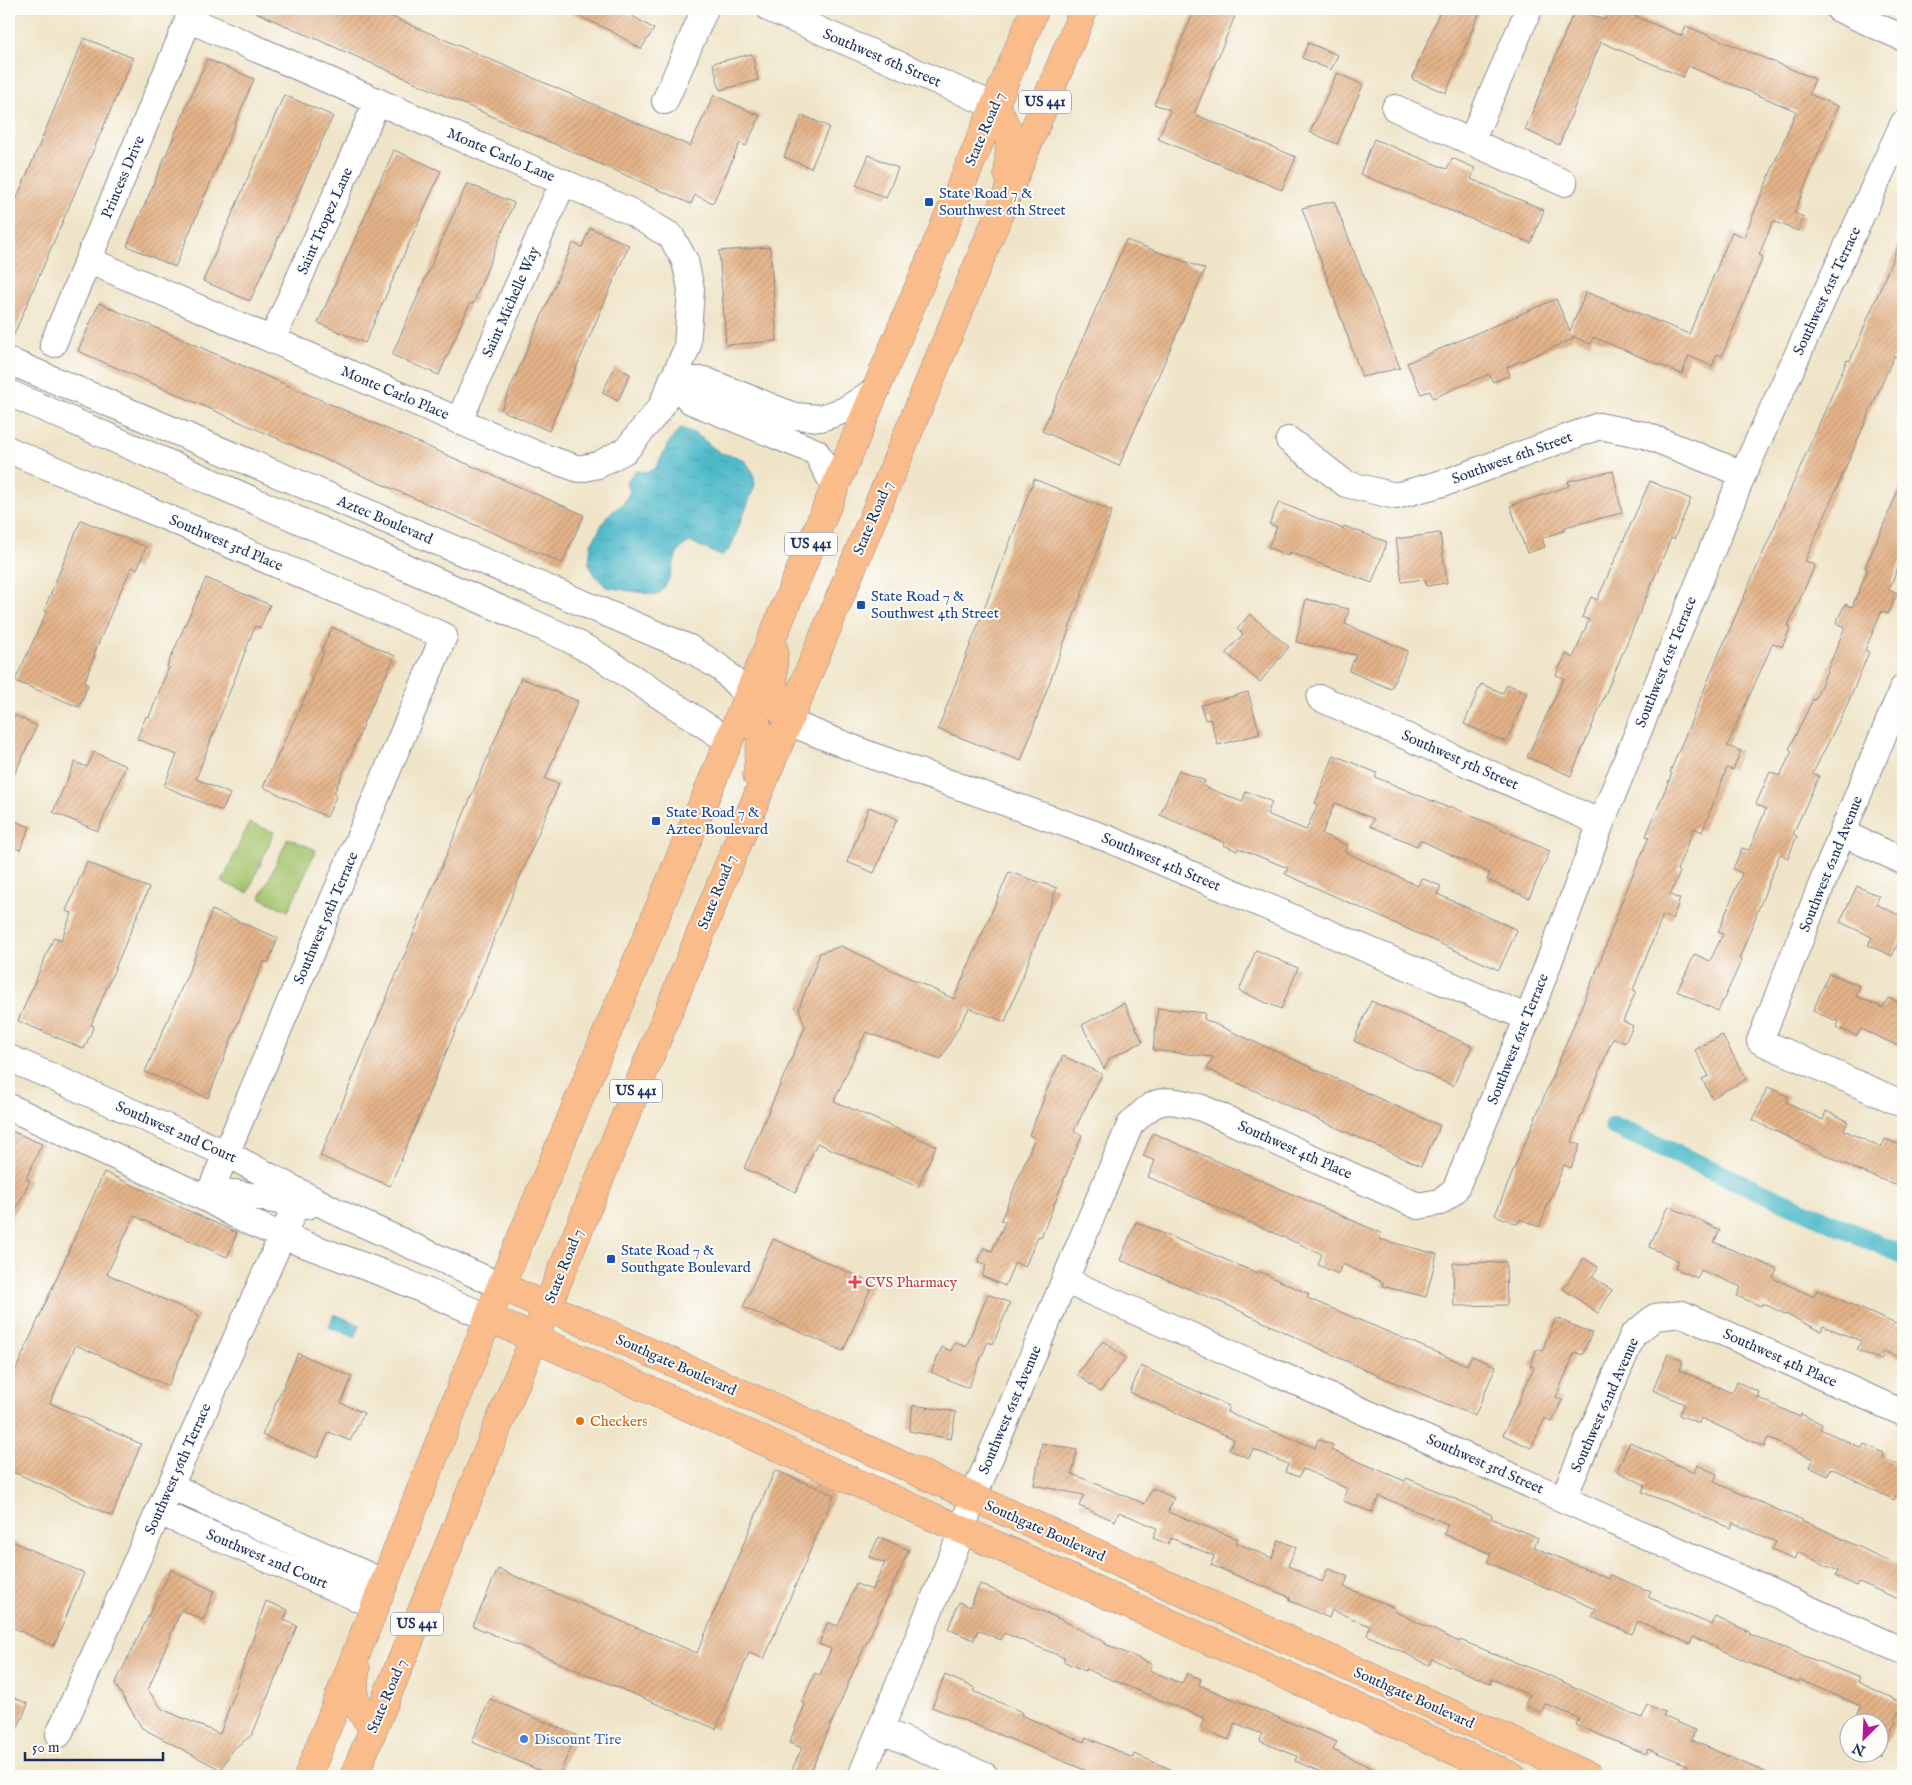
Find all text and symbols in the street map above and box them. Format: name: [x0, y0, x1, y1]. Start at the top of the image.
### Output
street label: Southwest 6th Street: [820, 24, 944, 92]
street label: State Road 7: [961, 89, 1009, 169]
road number: US 441: [1019, 90, 1071, 114]
street label: Monte Carlo Lane: [444, 124, 558, 186]
street label: Princess Drive: [97, 133, 149, 221]
street label: Saint Tropez Lane: [293, 164, 357, 277]
place label: State Road 7 & Southwest 6th Street: [939, 184, 1066, 220]
marker: State Road 7 & Southwest 6th Street: [923, 196, 935, 208]
street label: Southwest 61st Terrace: [1789, 224, 1865, 358]
street label: Saint Michelle Way: [478, 243, 544, 360]
street label: Monte Carlo Place: [338, 362, 452, 424]
street label: Southwest 6th Street: [1449, 427, 1575, 489]
street label: State Road 7: [849, 478, 897, 558]
street label: Aztec Boulevard: [333, 491, 437, 549]
street label: Southwest 3rd Place: [166, 510, 286, 576]
road number: US 441: [785, 532, 837, 556]
place label: State Road 7 & Southwest 4th Street: [871, 587, 999, 623]
street label: Southwest 61st Terrace: [1631, 594, 1701, 730]
marker: State Road 7 & Southwest 4th Street: [855, 599, 867, 611]
street label: Southwest 5th Street: [1399, 726, 1521, 794]
street label: Southwest 62nd Avenue: [1795, 793, 1867, 935]
place label: State Road 7 & Aztec Boulevard: [665, 803, 769, 839]
marker: State Road 7 & Aztec Boulevard: [650, 815, 662, 827]
street label: Southwest 4th Street: [1098, 828, 1224, 896]
street label: Southwest 56th Terrace: [289, 849, 363, 987]
street label: State Road 7: [693, 852, 741, 932]
street label: Southwest 61st Terrace: [1483, 971, 1553, 1107]
road number: US 441: [610, 1080, 662, 1102]
street label: Southwest 2nd Court: [113, 1097, 239, 1167]
street label: Southwest 4th Place: [1235, 1116, 1355, 1184]
street label: State Road 7: [540, 1226, 588, 1306]
place label: State Road 7 & Southgate Boulevard: [621, 1241, 752, 1277]
marker: State Road 7 & Southgate Boulevard: [605, 1253, 617, 1265]
place label: CVS Pharmacy: [865, 1273, 958, 1292]
marker: CVS Pharmacy: [849, 1276, 861, 1288]
street label: Southwest 4th Place: [1720, 1324, 1840, 1392]
street label: Southgate Boulevard: [613, 1330, 740, 1400]
street label: Southwest 62nd Avenue: [1567, 1335, 1643, 1475]
street label: Southwest 61st Avenue: [974, 1343, 1046, 1477]
street label: Southwest 56th Terrace: [140, 1400, 216, 1538]
place label: Checkers: [590, 1412, 648, 1431]
marker: Checkers: [574, 1415, 586, 1427]
street label: Southwest 3rd Street: [1423, 1430, 1547, 1498]
street label: Southgate Boulevard: [982, 1496, 1109, 1566]
street label: Southwest 2nd Court: [203, 1525, 331, 1593]
road number: US 441: [391, 1612, 443, 1636]
street label: State Road 7: [363, 1656, 411, 1736]
street label: Southgate Boulevard: [1351, 1663, 1478, 1733]
north arrow: [1840, 1712, 1890, 1762]
scale bar: [25, 1730, 162, 1762]
place label: Discount Tire: [534, 1730, 621, 1749]
marker: Discount Tire: [518, 1733, 530, 1745]
text: 50 m: [32, 1738, 60, 1757]
text: N: [1850, 1738, 1869, 1760]

